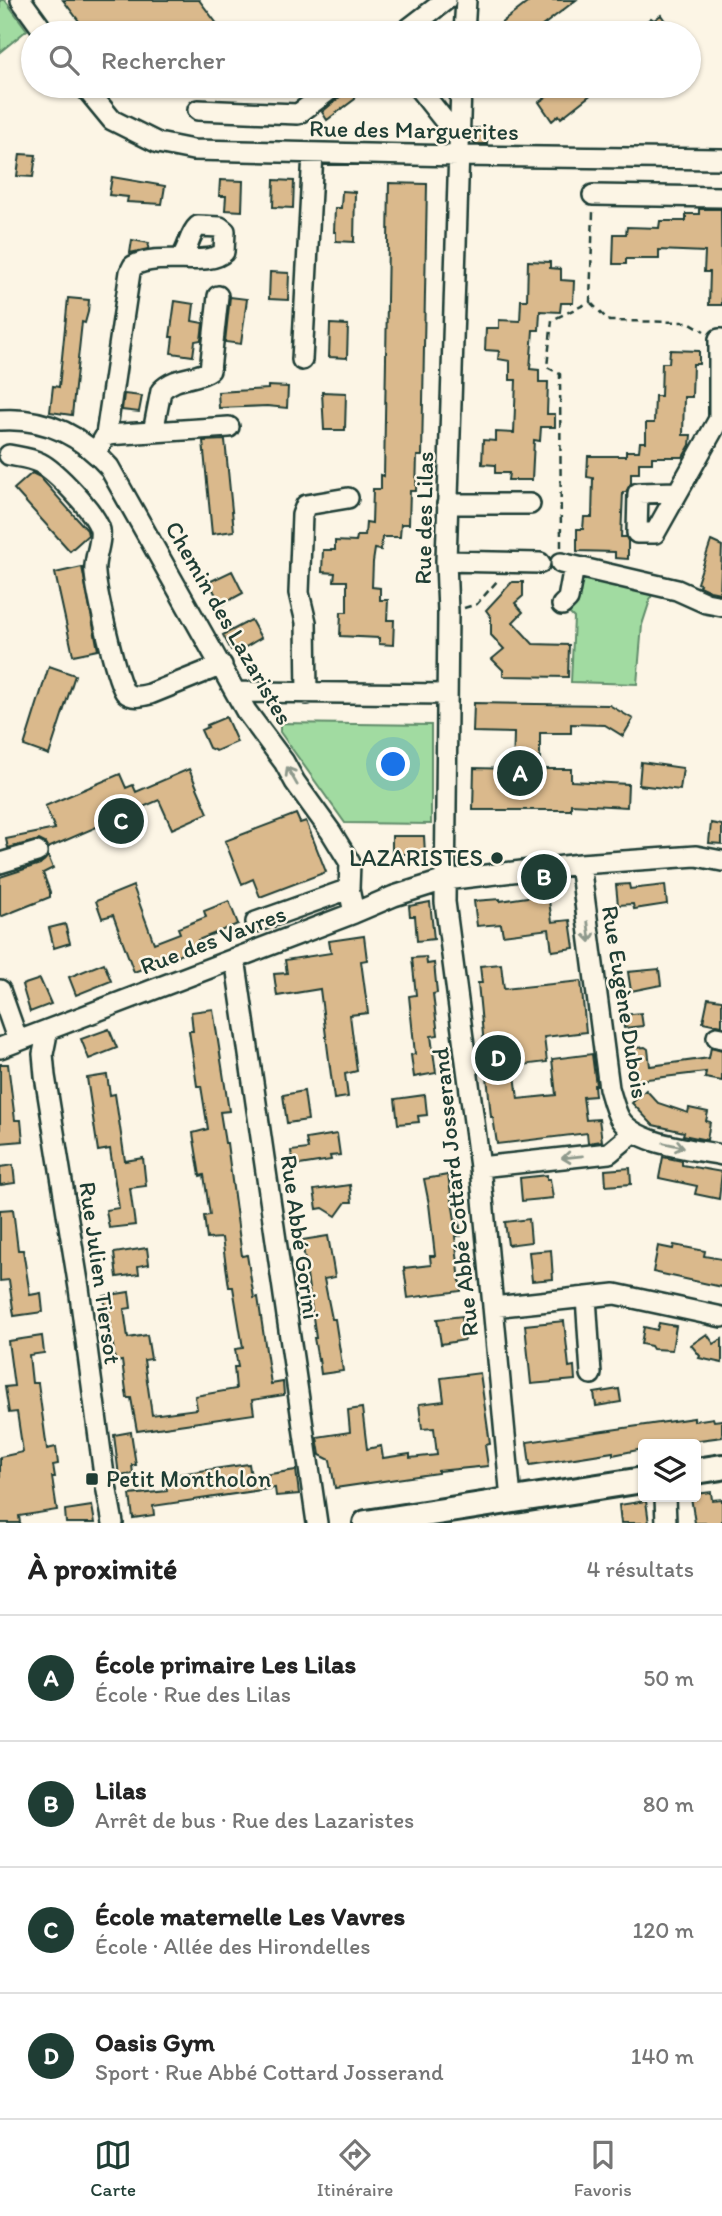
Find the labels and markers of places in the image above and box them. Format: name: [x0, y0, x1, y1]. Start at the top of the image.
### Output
pin: A: [497, 747, 543, 799]
pin: C: [98, 795, 144, 847]
place label: LAZARISTES: [349, 843, 483, 872]
marker: LAZARISTES: [489, 850, 505, 866]
pin: B: [521, 851, 567, 903]
pin: D: [475, 1032, 521, 1084]
place label: Petit Montholon: [106, 1464, 272, 1493]
marker: Petit Montholon: [84, 1471, 100, 1487]

